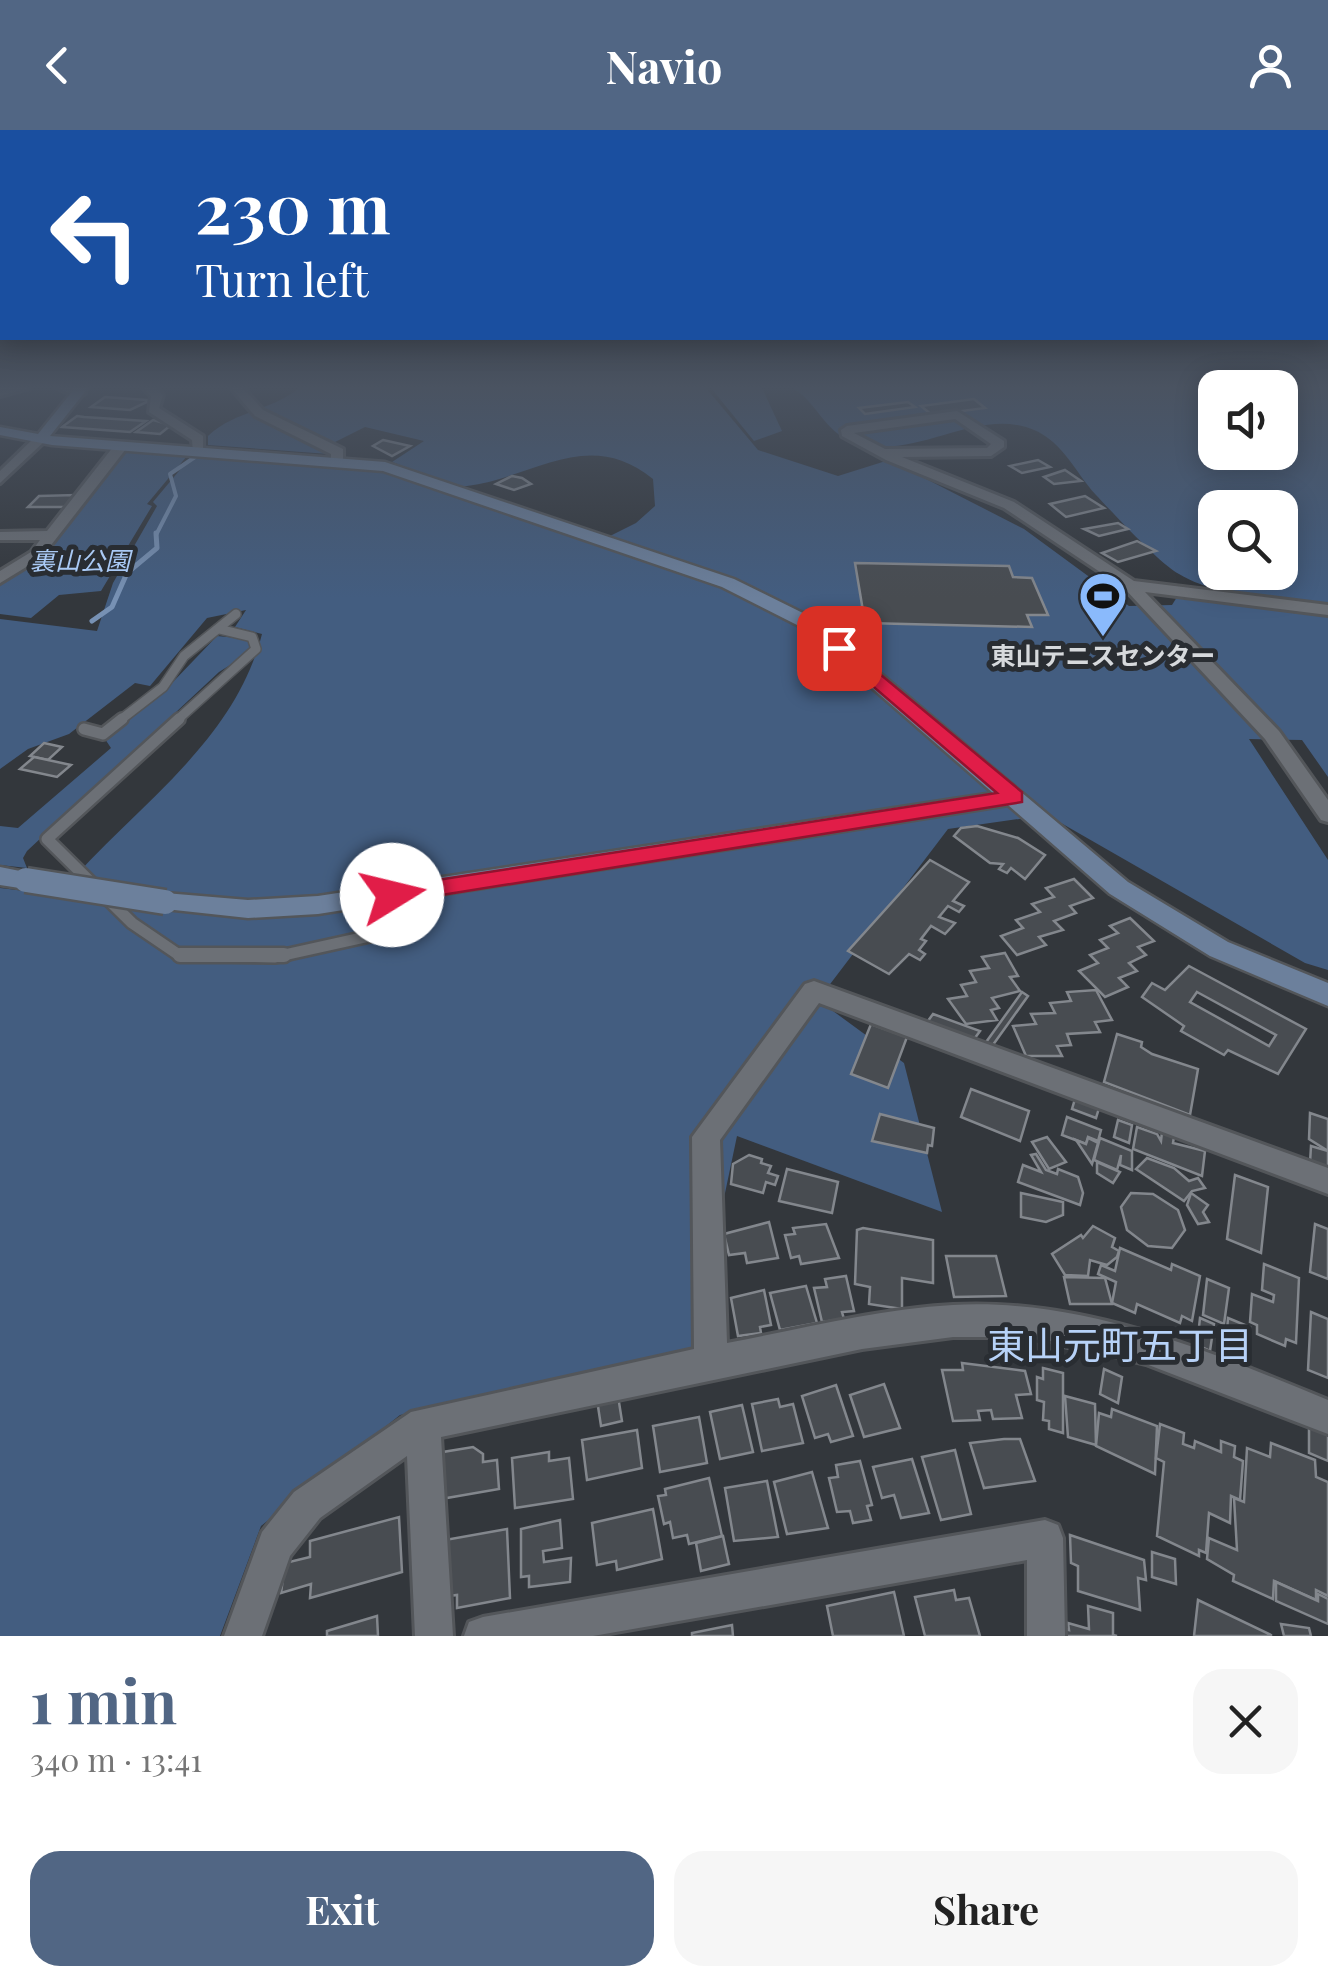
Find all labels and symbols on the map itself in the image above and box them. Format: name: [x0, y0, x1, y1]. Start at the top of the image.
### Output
park label: 裏山公園: [30, 543, 133, 576]
sports icon: 東山テニスセンター: [1077, 570, 1129, 638]
pin: [797, 606, 882, 691]
place label: 東山テニスセンター: [990, 638, 1216, 671]
position arrow: [340, 843, 444, 947]
district label: 東山元町五丁目: [987, 1318, 1253, 1369]

